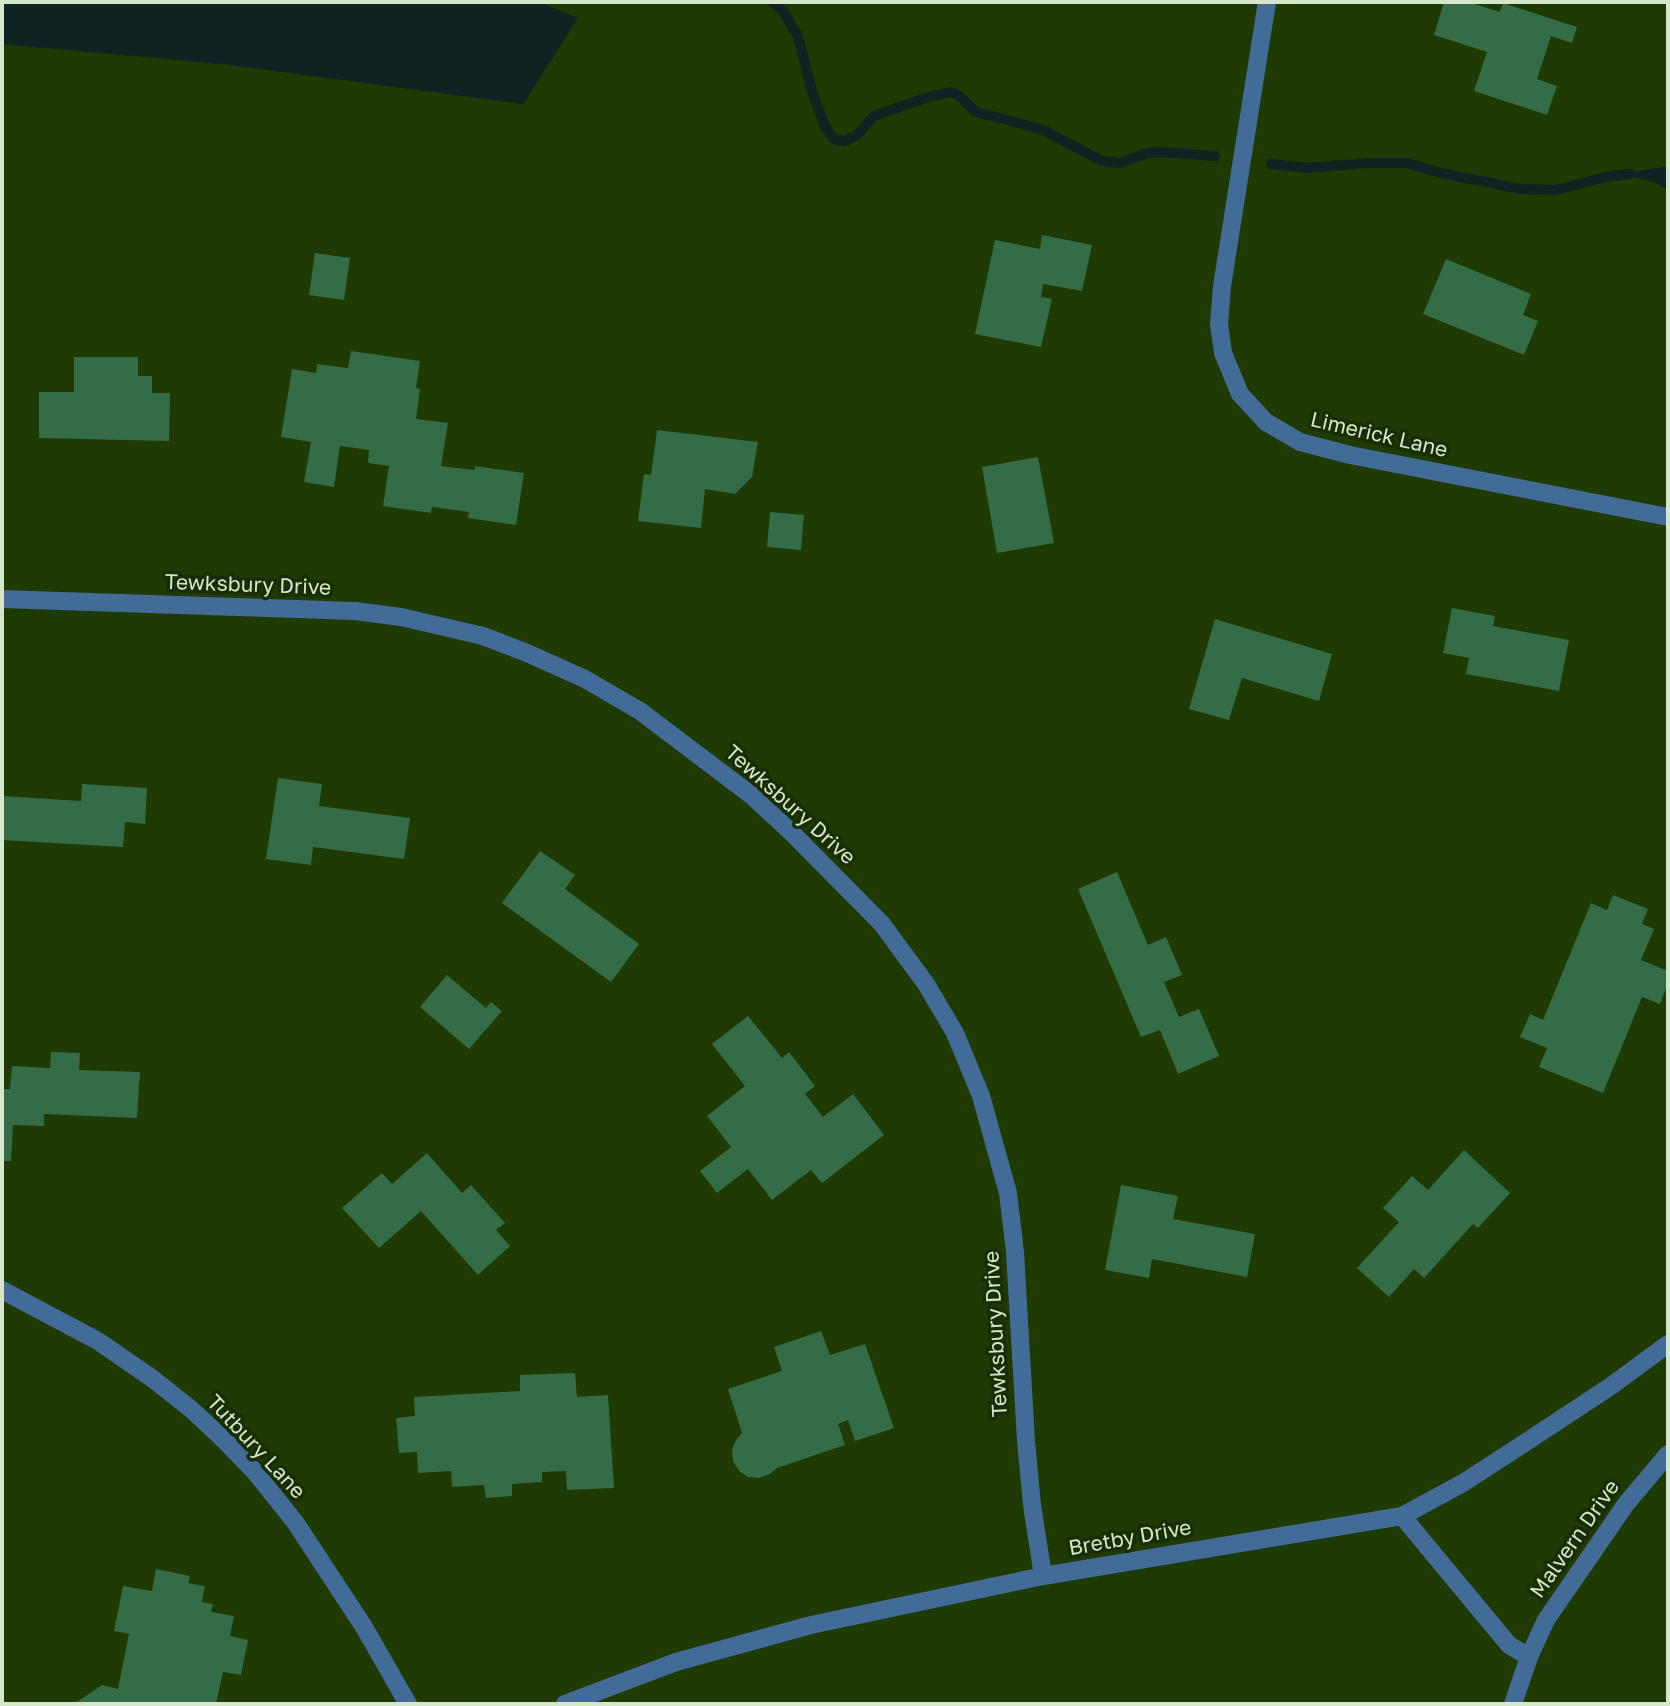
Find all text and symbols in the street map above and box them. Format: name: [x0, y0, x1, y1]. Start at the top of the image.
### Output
street label: Limerick Lane: [1308, 407, 1450, 463]
street label: Tewksbury Drive: [164, 570, 332, 600]
street label: Tewksbury Drive: [720, 740, 860, 870]
street label: Tewksbury Drive: [979, 1250, 1013, 1418]
street label: Tutbury Lane: [201, 1390, 311, 1504]
street label: Malvern Drive: [1525, 1475, 1625, 1603]
street label: Bretby Drive: [1067, 1515, 1193, 1561]

